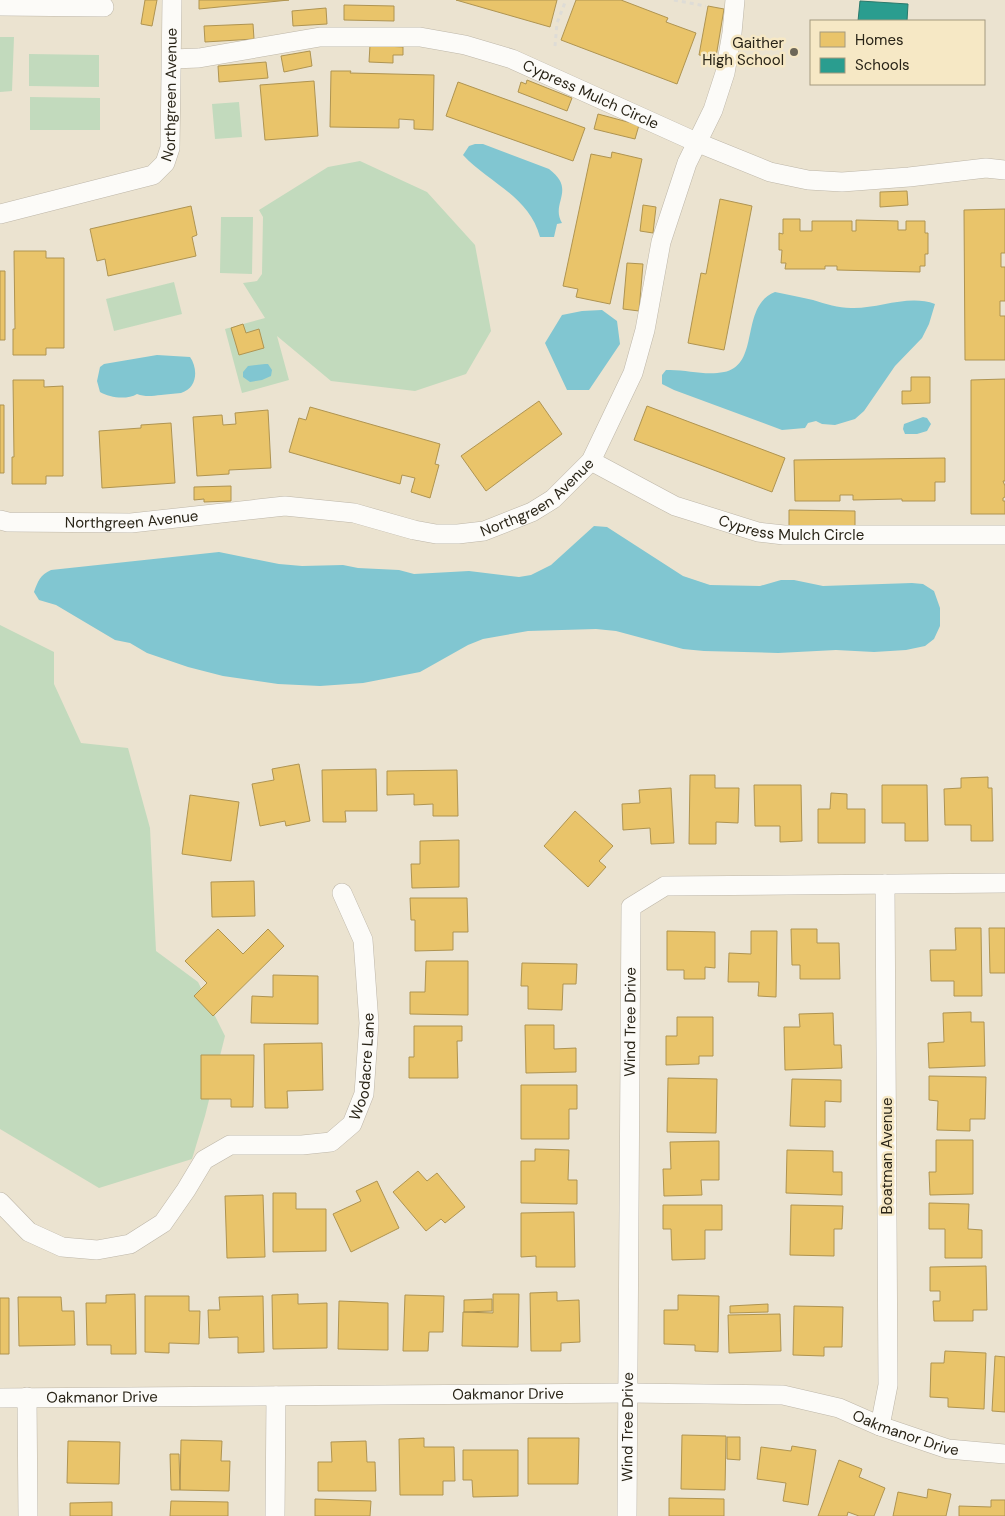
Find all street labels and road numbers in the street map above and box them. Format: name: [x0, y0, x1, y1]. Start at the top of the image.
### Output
street label: Northgreen Avenue: [156, 28, 182, 164]
street label: Cypress Mulch Circle: [520, 55, 662, 134]
street label: Northgreen Avenue: [477, 454, 598, 542]
street label: Northgreen Avenue: [65, 506, 199, 533]
street label: Cypress Mulch Circle: [716, 510, 864, 545]
street label: Wind Tree Drive: [620, 967, 641, 1077]
street label: Woodacre Lane: [345, 1012, 379, 1123]
street label: Boatman Avenue: [877, 1098, 897, 1214]
street label: Wind Tree Drive: [617, 1372, 638, 1482]
street label: Oakmanor Drive: [452, 1384, 564, 1404]
street label: Oakmanor Drive: [46, 1387, 158, 1408]
street label: Oakmanor Drive: [849, 1405, 960, 1460]

